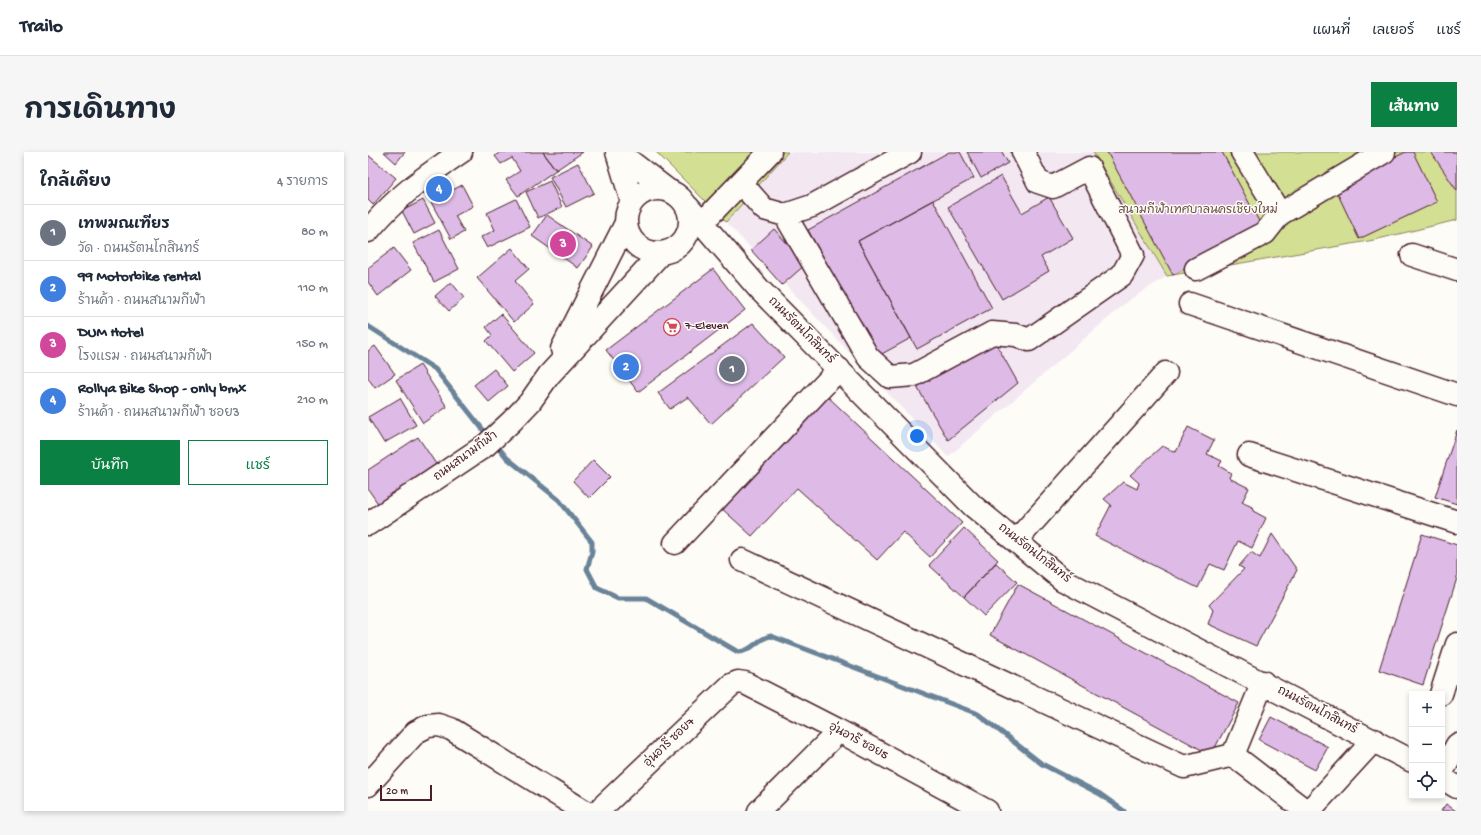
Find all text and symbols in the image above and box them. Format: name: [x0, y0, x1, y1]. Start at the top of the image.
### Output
text: Trailo: [20, 16, 63, 39]
text: แผนที่: [1312, 23, 1350, 40]
text: เลเยอร์: [1372, 23, 1414, 40]
text: แชร์: [1436, 23, 1461, 40]
button: เส้นทาง: [1371, 82, 1457, 127]
text: การเดินทาง: [24, 96, 176, 129]
text: ใกล้เคียง: [40, 173, 111, 193]
pin: 4: [426, 174, 452, 204]
text: 4 รายการ: [277, 175, 328, 190]
park label: สนามกีฬาเทศบาลนครเชียงใหม่: [1118, 201, 1278, 218]
text: เทพมณเฑียร: [78, 216, 170, 234]
text: 1: [50, 225, 56, 240]
text: 80 m: [301, 225, 328, 240]
pin: 3: [550, 229, 576, 259]
text: วัด · ถนนรัตนโกสินทร์: [78, 242, 199, 257]
text: 99 Motorbike rental: [78, 268, 201, 286]
text: 2: [50, 281, 56, 296]
text: 110 m: [298, 281, 328, 296]
street label: ถนนรัตนโกสินทร์: [765, 293, 840, 368]
text: ร้านค้า · ถนนสนามกีฬา: [78, 294, 205, 309]
supermarket icon: 7-Eleven: [662, 317, 682, 337]
place label: 7-Eleven: [684, 320, 729, 334]
text: DUM Hotel: [78, 324, 144, 342]
text: 3: [50, 337, 56, 352]
text: 150 m: [296, 337, 328, 352]
text: โรงแรม · ถนนสนามกีฬา: [78, 350, 212, 365]
pin: 2: [613, 352, 639, 382]
pin: 1: [719, 354, 745, 384]
text: Rollya Bike Shop - only bmx: [78, 380, 246, 398]
text: 4: [50, 393, 56, 408]
text: 210 m: [297, 393, 328, 408]
text: ร้านค้า · ถนนสนามกีฬา ซอย3: [78, 406, 240, 421]
your location: [907, 426, 927, 446]
street label: ถนนสนามกีฬา: [430, 428, 501, 485]
button: บันทึก: [40, 440, 180, 485]
button: แชร์: [188, 440, 328, 485]
street label: ถนนรัตนโกสินทร์: [995, 519, 1075, 587]
street label: ถนนรัตนโกสินทร์: [1275, 681, 1361, 738]
map controls: [1409, 691, 1445, 799]
button: +: [1409, 691, 1445, 727]
street label: อุ่นอารี ซอย7: [640, 713, 699, 771]
street label: อุ่นอารี ซอย5: [826, 718, 891, 763]
button: −: [1409, 727, 1445, 763]
button: locate: [1409, 763, 1445, 799]
scale bar: [380, 783, 432, 802]
text: 20 m: [386, 786, 408, 798]

